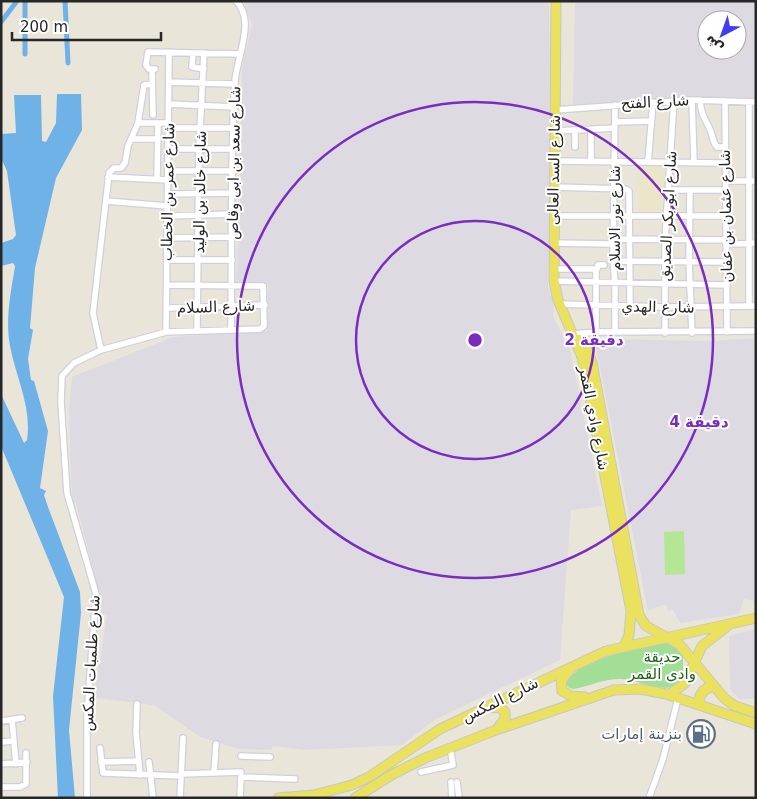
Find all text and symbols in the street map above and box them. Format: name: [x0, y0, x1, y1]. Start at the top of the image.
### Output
scale bar: [12, 10, 161, 42]
north arrow: [697, 10, 747, 60]
text: 200 m: [20, 18, 68, 36]
text: ش: [701, 32, 726, 57]
street label: شارع سعد بن ابى وقاص: [224, 86, 244, 240]
street label: شارع الفتح: [620, 91, 690, 113]
street label: شارع السد العالى: [544, 115, 564, 225]
street label: شارع عمر بن الخطاب: [158, 123, 178, 261]
street label: شارع خالد بن الوليد: [190, 130, 210, 254]
street label: شارع عثمان بن عفان: [716, 149, 736, 283]
street label: شارع ابو بكر الصديق: [656, 150, 680, 282]
street label: شارع نور الاسلام: [606, 165, 624, 271]
street label: شارع السلام: [176, 297, 256, 317]
street label: شارع الهدي: [621, 297, 695, 318]
centre of rings: [466, 331, 484, 349]
text: 2 دقيقة: [564, 331, 624, 349]
street label: شارع وادي القمر: [574, 363, 613, 472]
text: 4 دقيقة: [669, 413, 729, 431]
street label: شارع طلمبات المكس: [78, 594, 104, 732]
park label: حديقة وادى القمر: [627, 648, 696, 683]
street label: شارع المكس: [459, 674, 541, 726]
fuel station icon: بنزينة إمارات: [686, 719, 716, 749]
place label: بنزينة إمارات: [601, 725, 682, 743]

